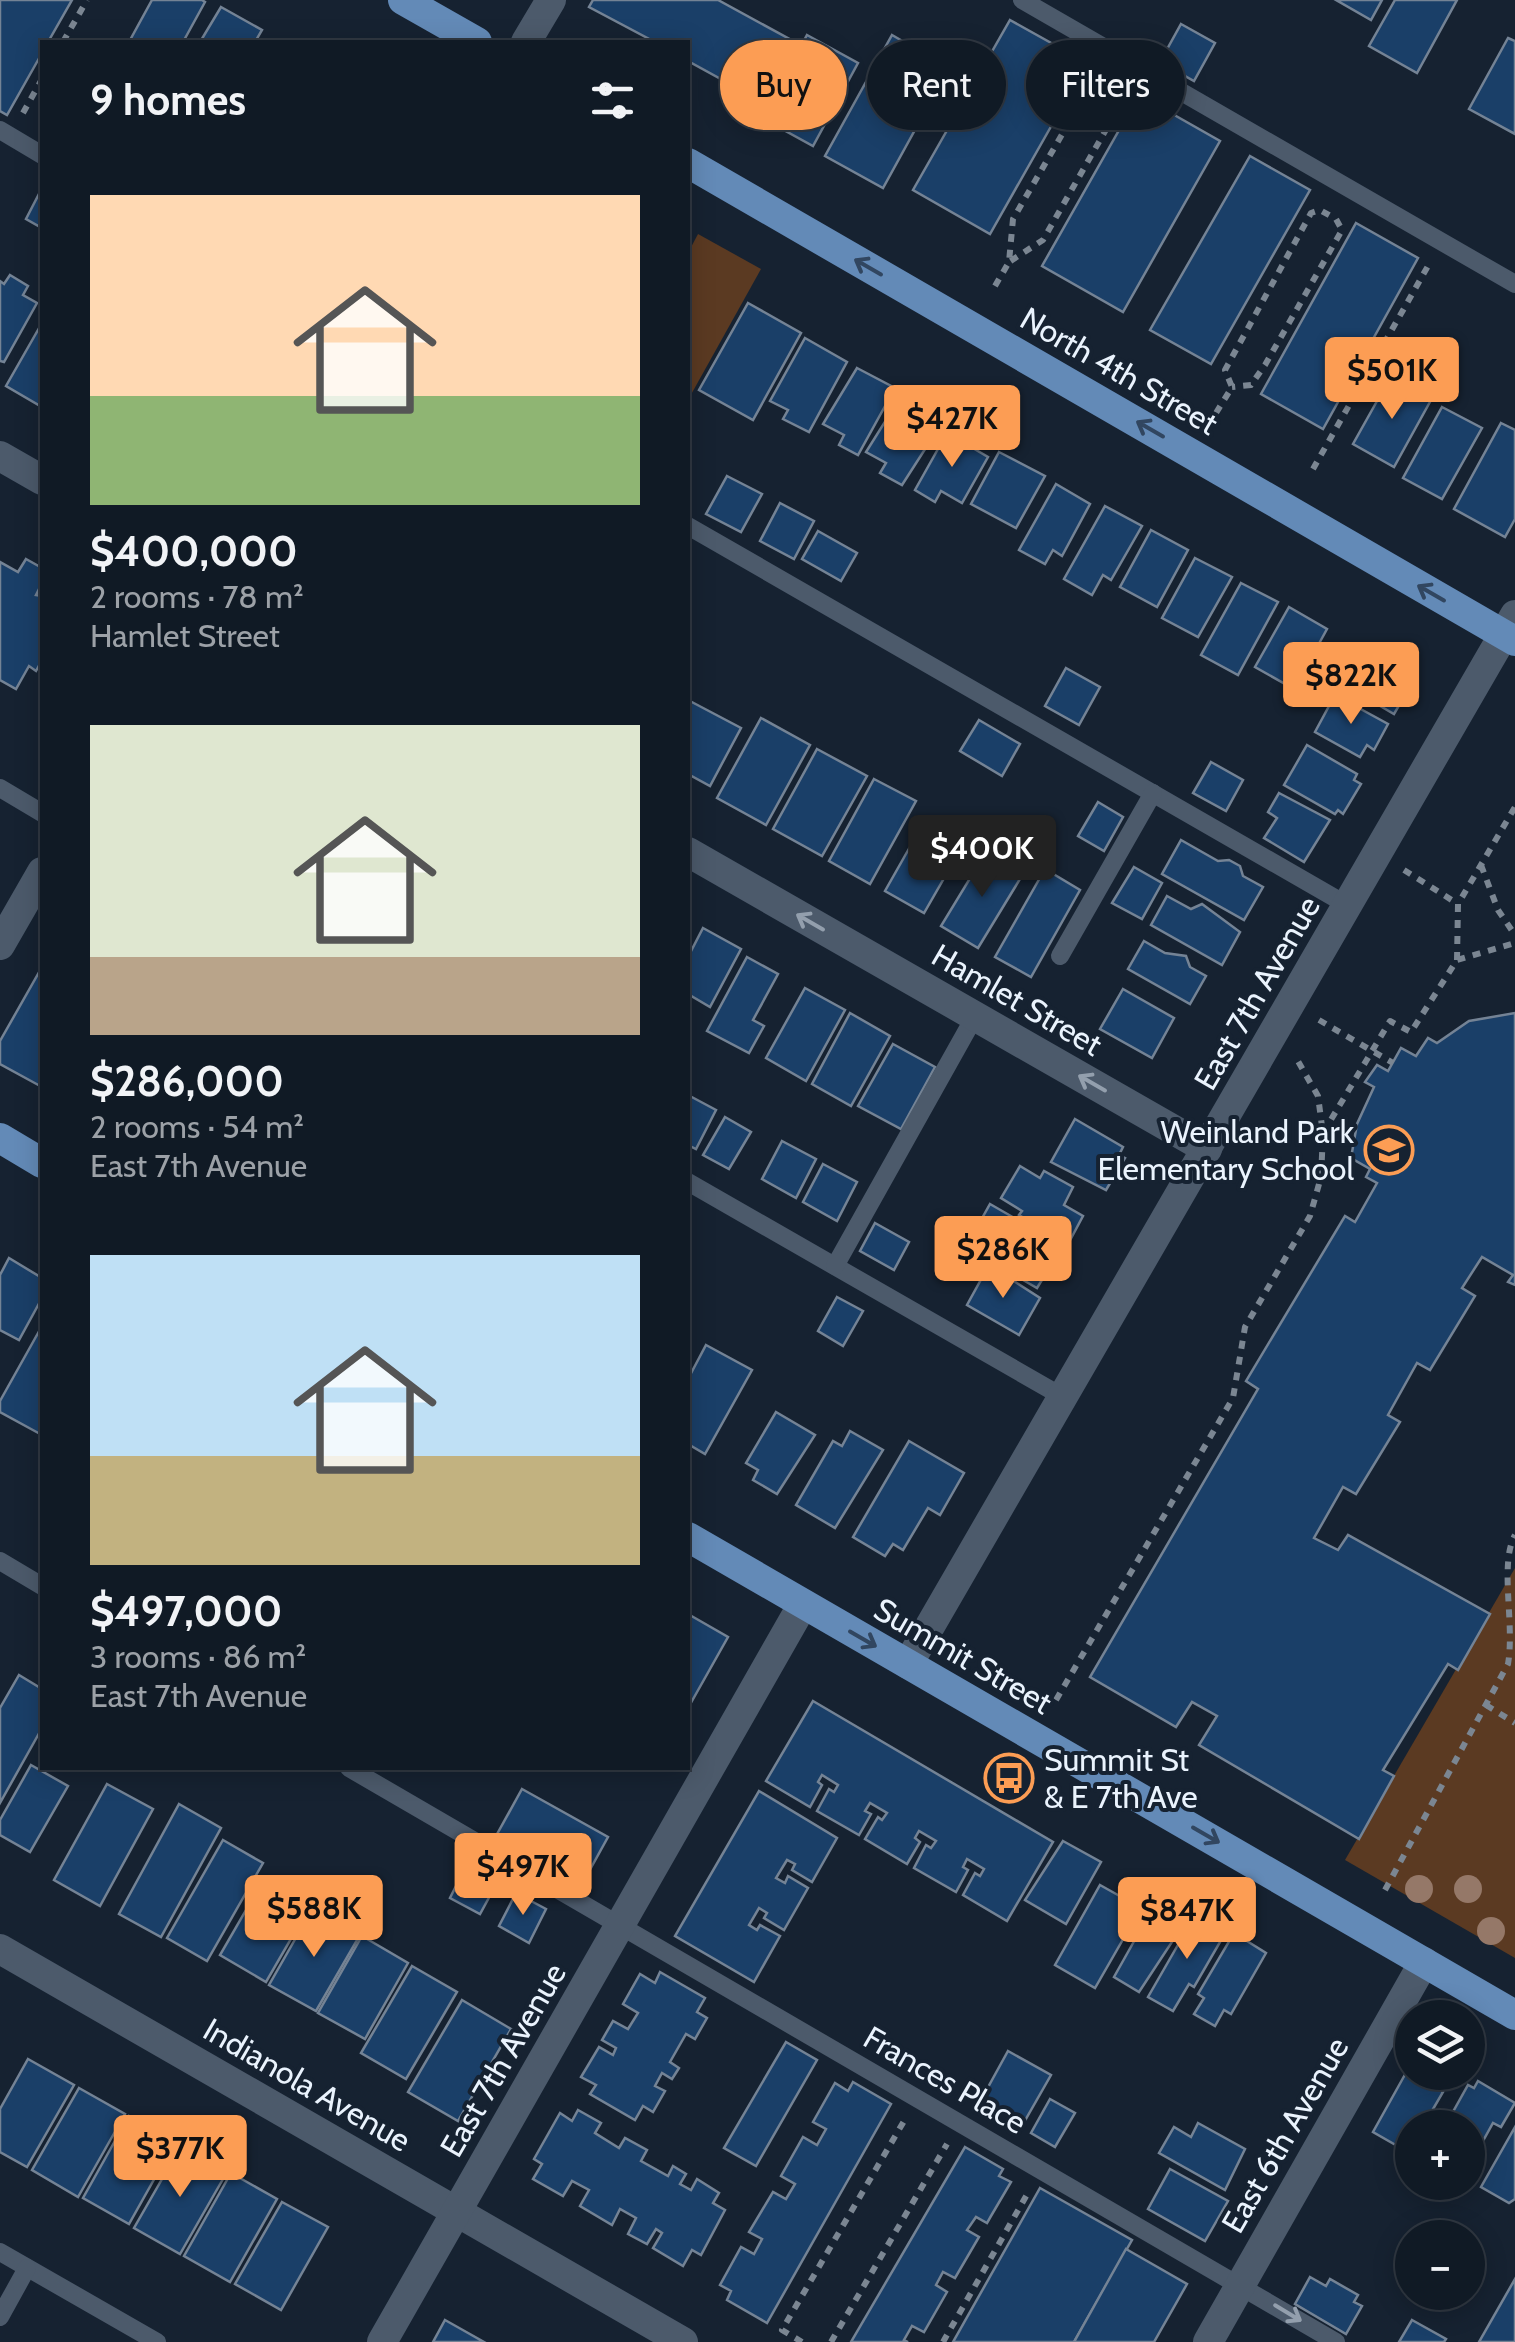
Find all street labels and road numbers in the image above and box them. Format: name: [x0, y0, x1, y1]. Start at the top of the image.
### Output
street label: North 4th Street: [1014, 298, 1225, 443]
street label: East 7th Avenue: [1185, 889, 1328, 1097]
street label: Hamlet Street: [925, 935, 1109, 1064]
street label: Summit Street: [868, 1589, 1059, 1722]
street label: East 7th Avenue: [431, 1956, 574, 2164]
street label: Indianola Avenue: [197, 2009, 418, 2160]
street label: Frances Place: [857, 2017, 1034, 2142]
street label: East 6th Avenue: [1213, 2030, 1356, 2239]

